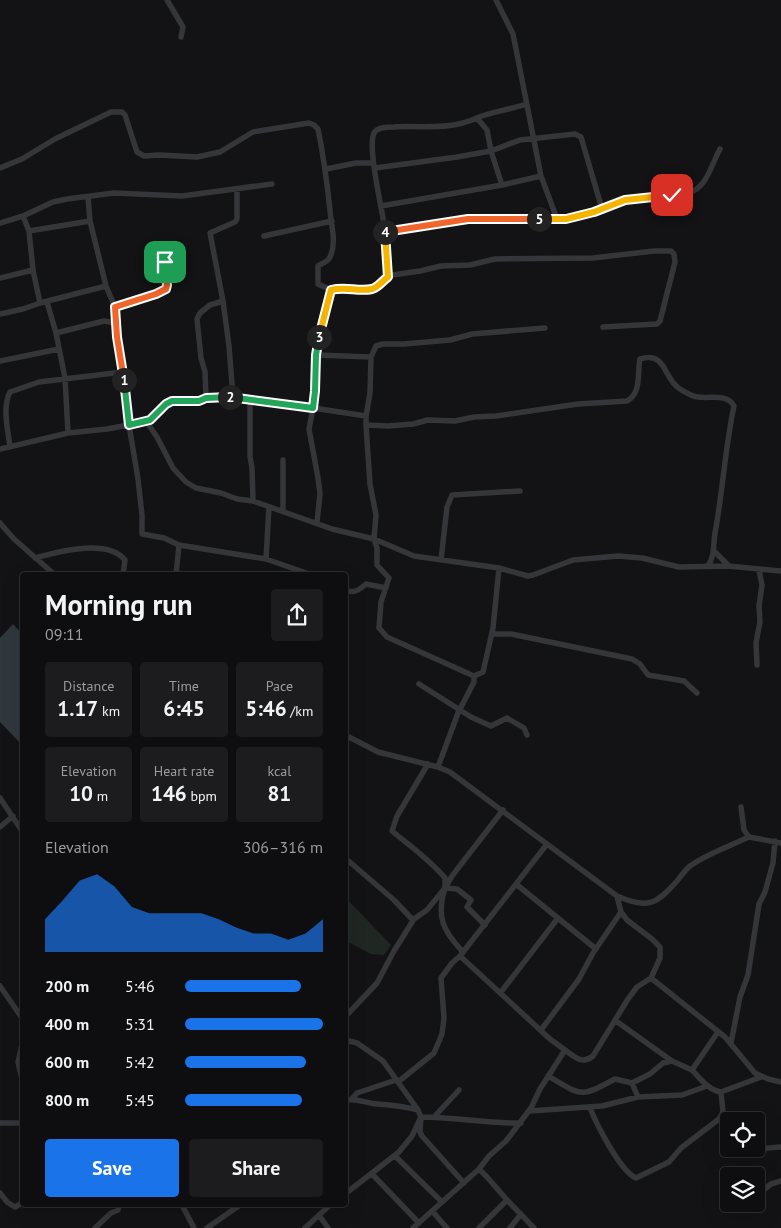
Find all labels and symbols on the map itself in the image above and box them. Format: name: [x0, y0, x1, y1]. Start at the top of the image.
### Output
pin: [651, 174, 693, 216]
pin: 5: [526, 206, 552, 232]
pin: 4: [372, 220, 398, 244]
pin: [144, 241, 186, 283]
pin: 3: [306, 324, 332, 350]
pin: 1: [112, 368, 136, 392]
pin: 2: [218, 384, 242, 410]

